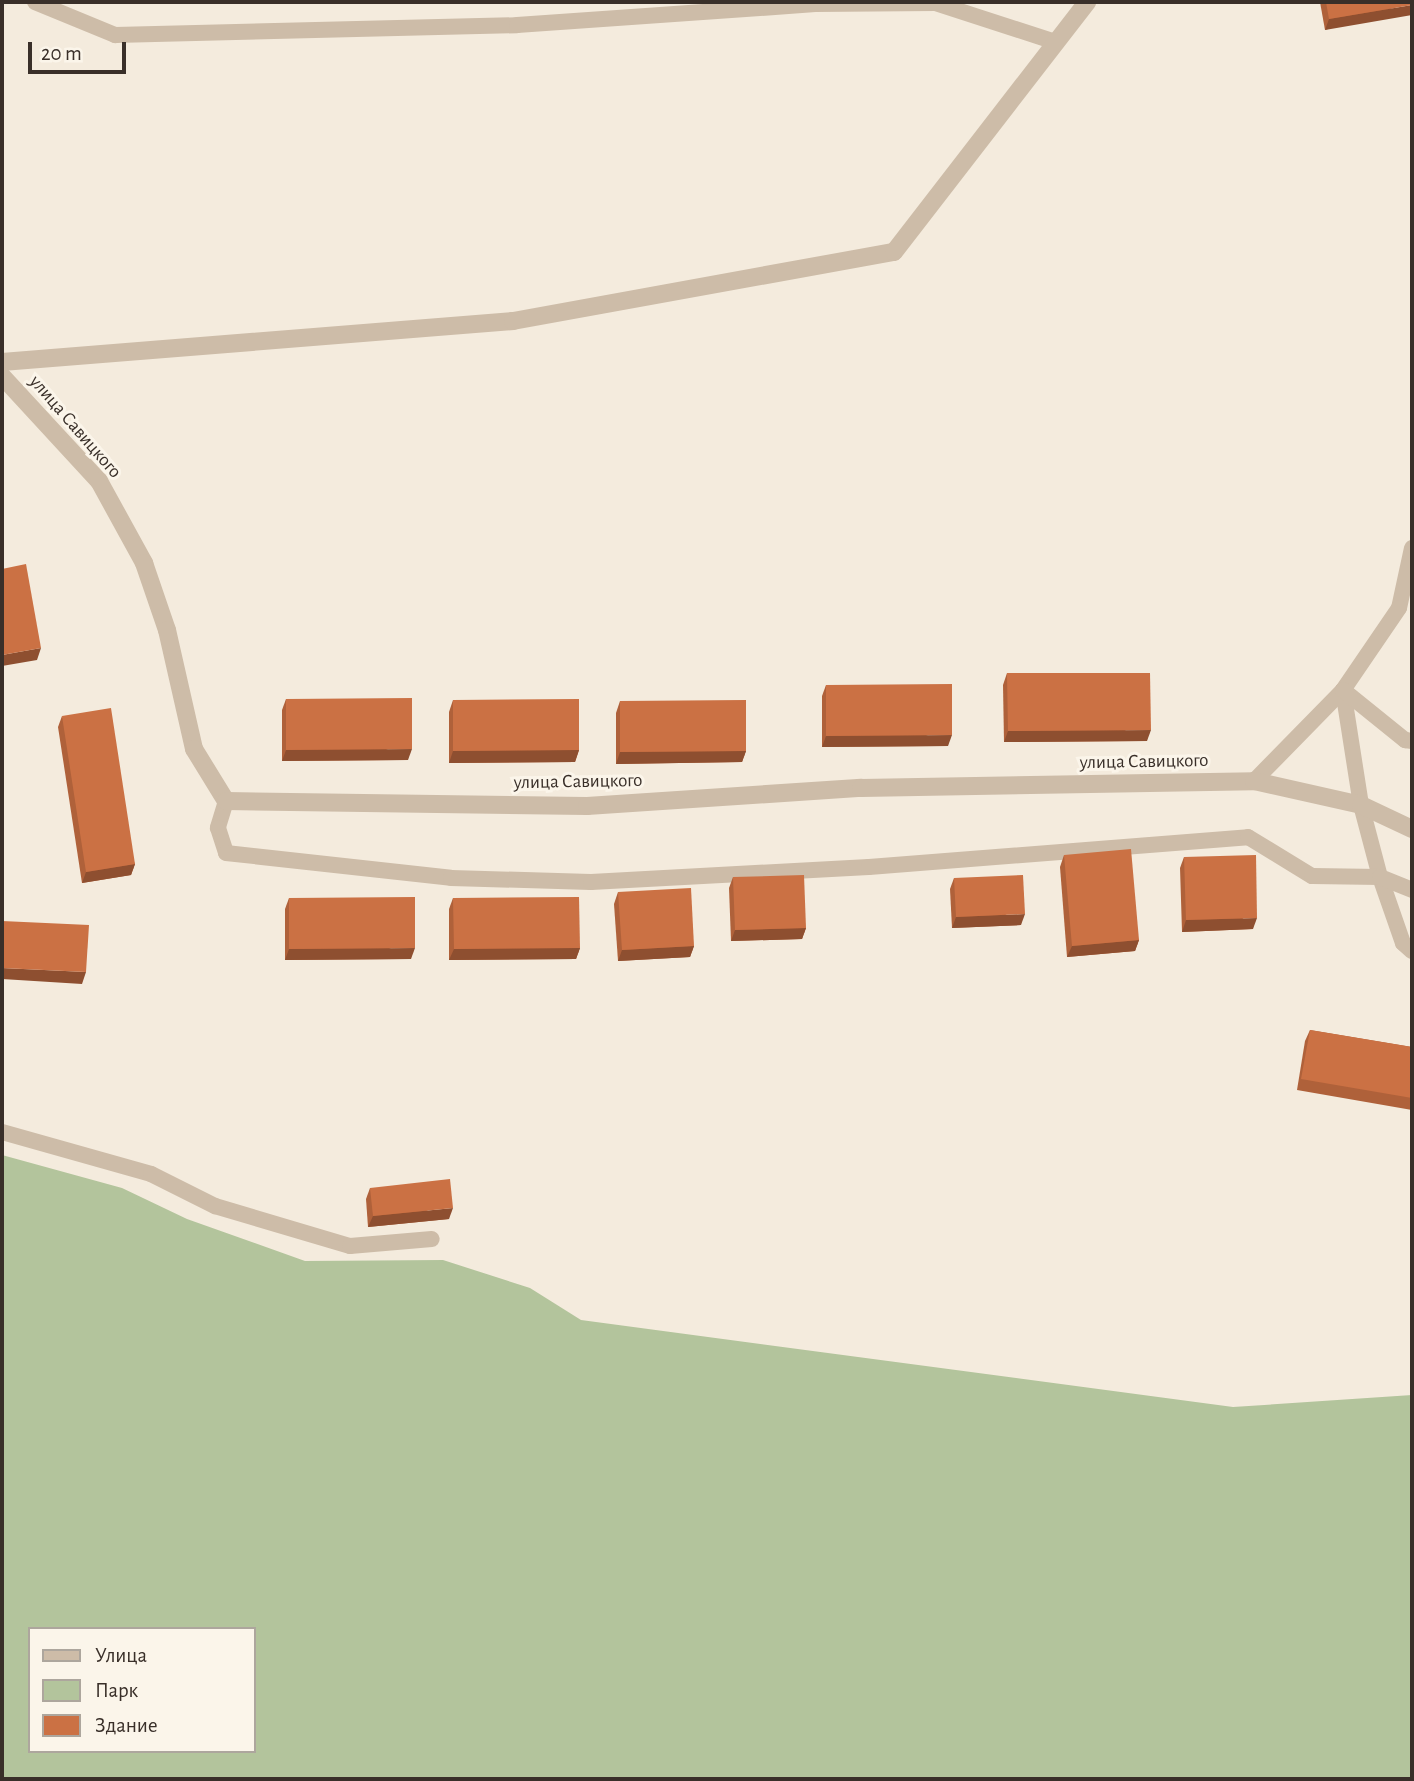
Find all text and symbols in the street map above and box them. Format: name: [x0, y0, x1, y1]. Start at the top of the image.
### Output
scale bar: [32, 28, 130, 72]
text: 20 m: [41, 43, 82, 64]
street label: улица Савицкого: [24, 371, 126, 483]
street label: улица Савицкого: [1079, 749, 1209, 775]
street label: улица Савицкого: [513, 769, 643, 795]
legend: [28, 1627, 256, 1753]
text: Улица: [95, 1645, 147, 1666]
text: Парк: [95, 1680, 138, 1701]
text: Здание: [95, 1715, 158, 1736]

